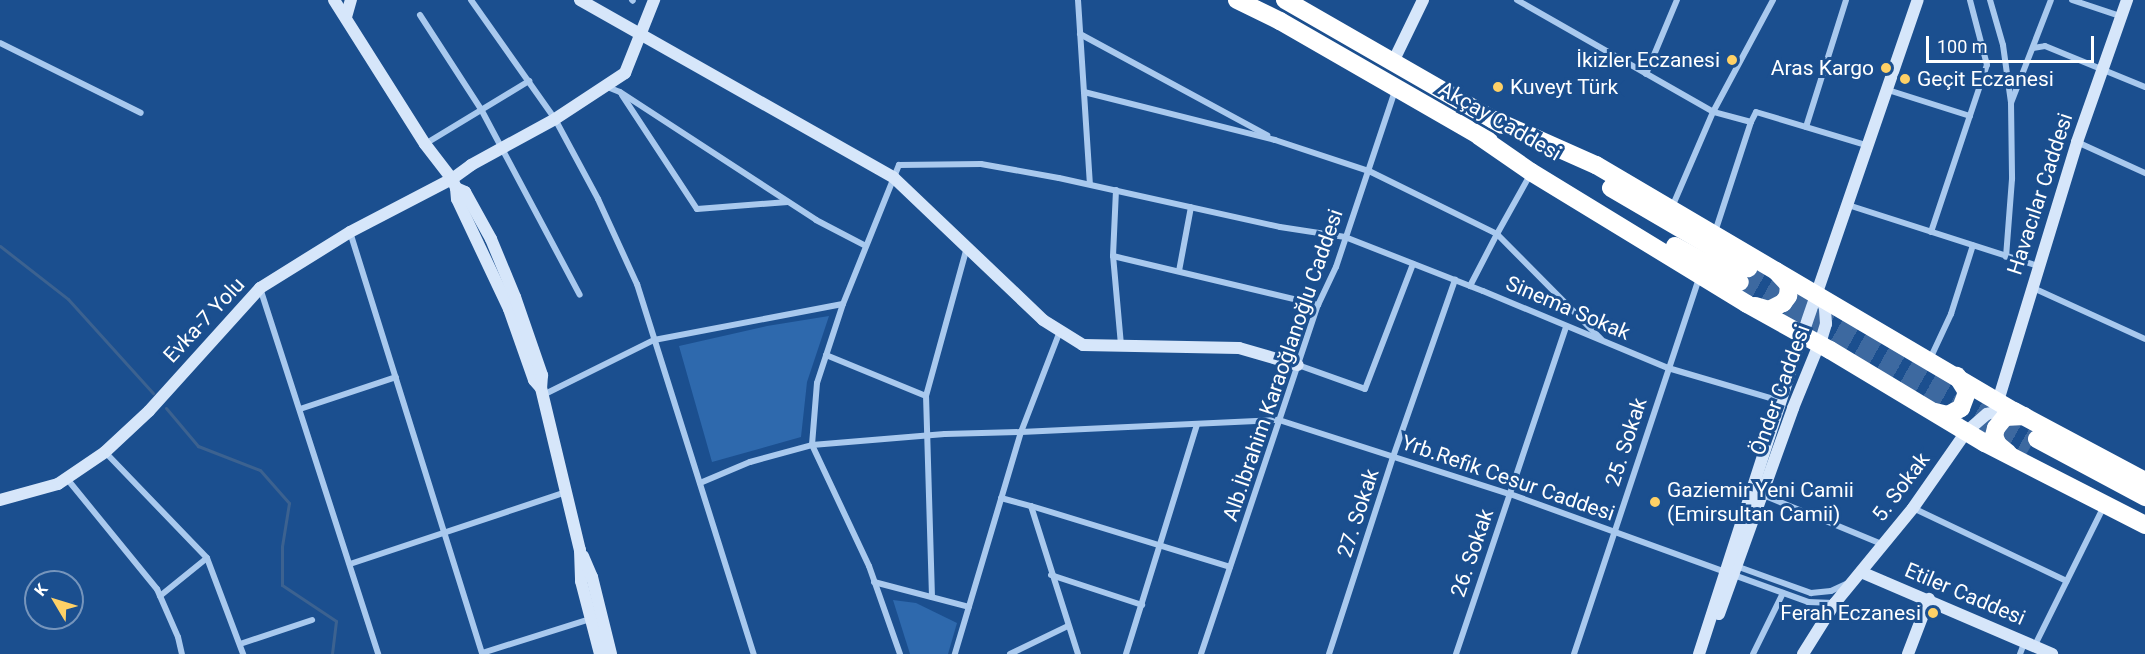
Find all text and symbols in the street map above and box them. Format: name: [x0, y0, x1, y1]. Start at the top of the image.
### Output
scale bar: [1929, 24, 2097, 62]
text: 100 m: [1937, 36, 1988, 57]
place label: İkizler Eczanesi: [1576, 47, 1720, 73]
marker: İkizler Eczanesi: [1725, 53, 1739, 67]
place label: Aras Kargo: [1771, 55, 1874, 81]
marker: Aras Kargo: [1879, 61, 1893, 75]
place label: Geçit Eczanesi: [1917, 66, 2054, 92]
marker: Geçit Eczanesi: [1898, 72, 1912, 86]
place label: Kuveyt Türk: [1510, 74, 1618, 100]
street label: Akçay Caddesi: [1434, 76, 1566, 166]
marker: Kuveyt Türk: [1491, 80, 1505, 94]
street label: Havacılar Caddesi: [2002, 110, 2078, 278]
street label: Alb.İbrahim Karaoğlanoğlu Caddesi: [1218, 206, 1348, 524]
street label: Sinema Sokak: [1502, 271, 1634, 345]
street label: Evka-7 Yolu: [158, 272, 250, 368]
street label: Önder Caddesi: [1745, 321, 1815, 459]
street label: 25. Sokak: [1600, 395, 1652, 489]
street label: Yrb.Refik Cesur Caddesi: [1398, 430, 1618, 526]
street label: 5. Sokak: [1867, 448, 1935, 526]
street label: 27. Sokak: [1332, 466, 1384, 560]
place label: Gaziemir Yeni Camii (Emirsultan Camii): [1667, 477, 1854, 527]
marker: Gaziemir Yeni Camii (Emirsultan Camii): [1648, 495, 1662, 509]
street label: 26. Sokak: [1445, 506, 1499, 600]
street label: Etiler Caddesi: [1901, 557, 2029, 631]
north arrow: [24, 570, 84, 630]
text: K: [30, 580, 52, 600]
place label: Ferah Eczanesi: [1780, 600, 1921, 626]
marker: Ferah Eczanesi: [1926, 606, 1940, 620]

